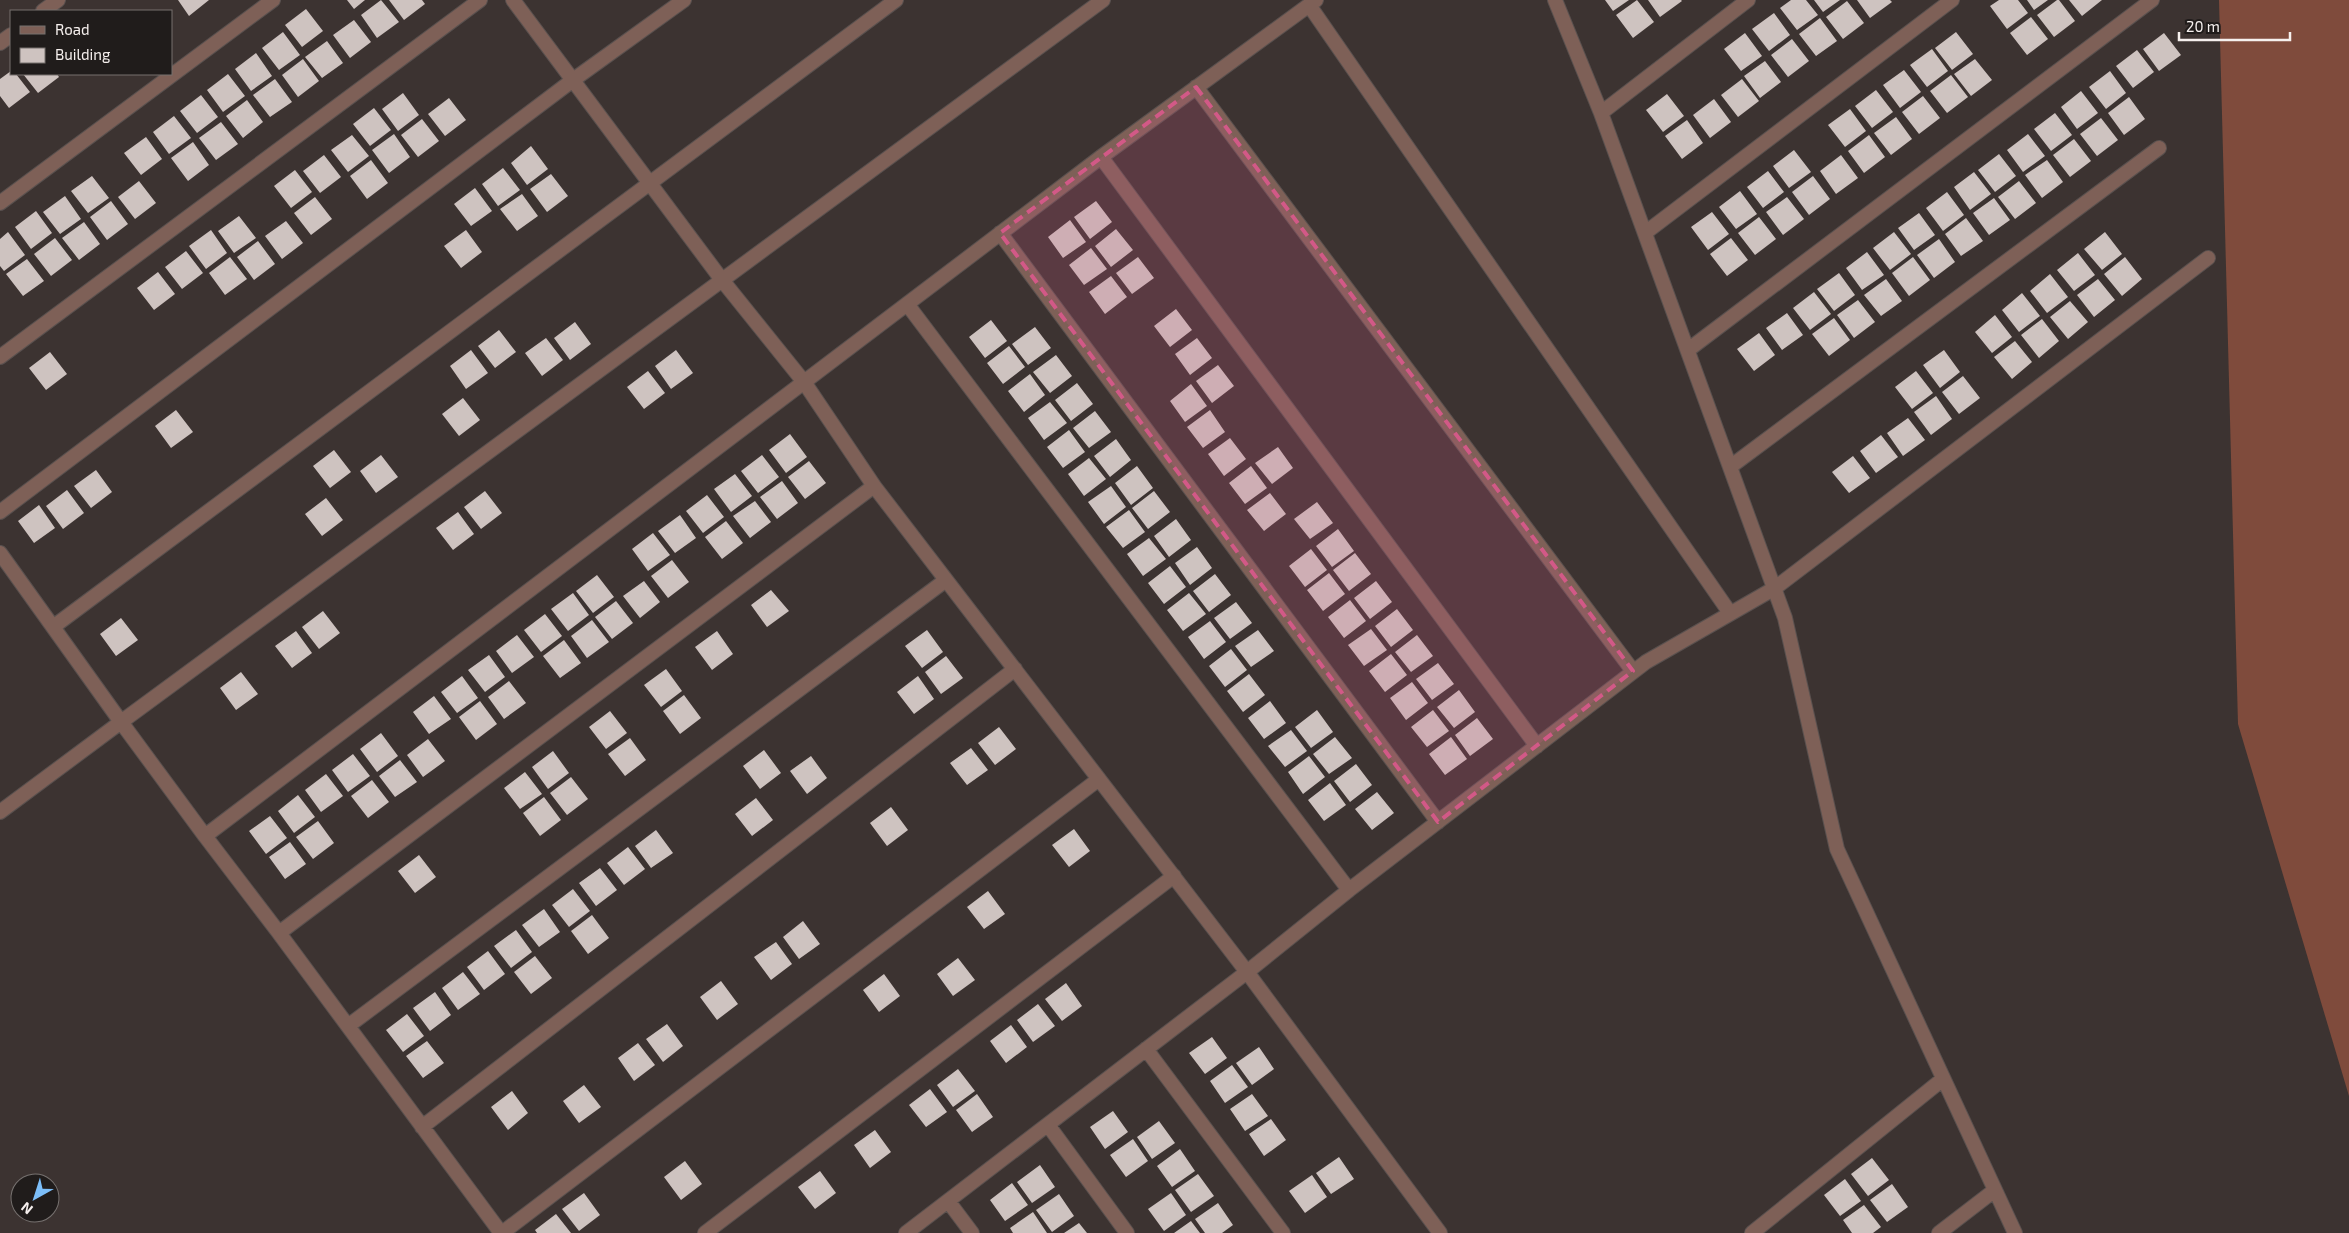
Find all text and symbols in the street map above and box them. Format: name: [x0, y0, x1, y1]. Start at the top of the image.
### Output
legend: [10, 10, 172, 75]
scale bar: [2179, 10, 2290, 42]
text: 20 m: [2186, 17, 2220, 35]
text: Road: [55, 20, 90, 38]
text: Building: [55, 45, 111, 63]
north arrow: [10, 1173, 60, 1223]
text: N: [17, 1199, 36, 1218]

